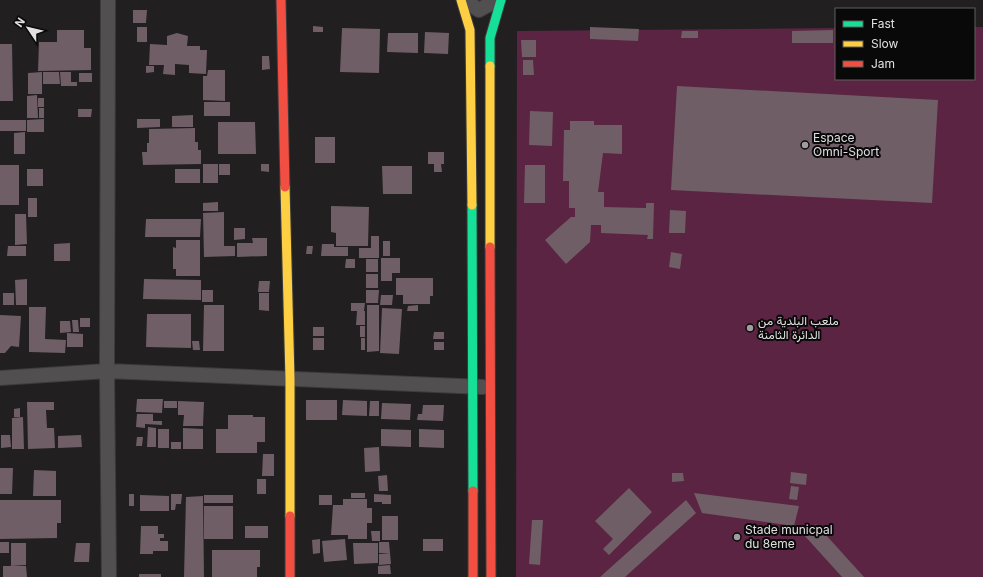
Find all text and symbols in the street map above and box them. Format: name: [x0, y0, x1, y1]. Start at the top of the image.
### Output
north arrow: [8, 8, 48, 48]
legend: [835, 8, 975, 80]
text: N: [12, 15, 28, 30]
text: Fast: [871, 16, 895, 31]
text: Slow: [871, 36, 899, 51]
text: Jam: [871, 56, 895, 71]
place label: Espace Omni-Sport: [813, 130, 879, 159]
marker: Espace Omni-Sport: [800, 140, 810, 150]
place label: ملعب البلدية من الدائرة الثامنة: [758, 313, 839, 343]
marker: ملعب البلدية من الدائرة الثامنة: [745, 323, 755, 333]
place label: Stade municpal du 8eme: [745, 522, 833, 551]
marker: Stade municpal du 8eme: [732, 532, 742, 542]

